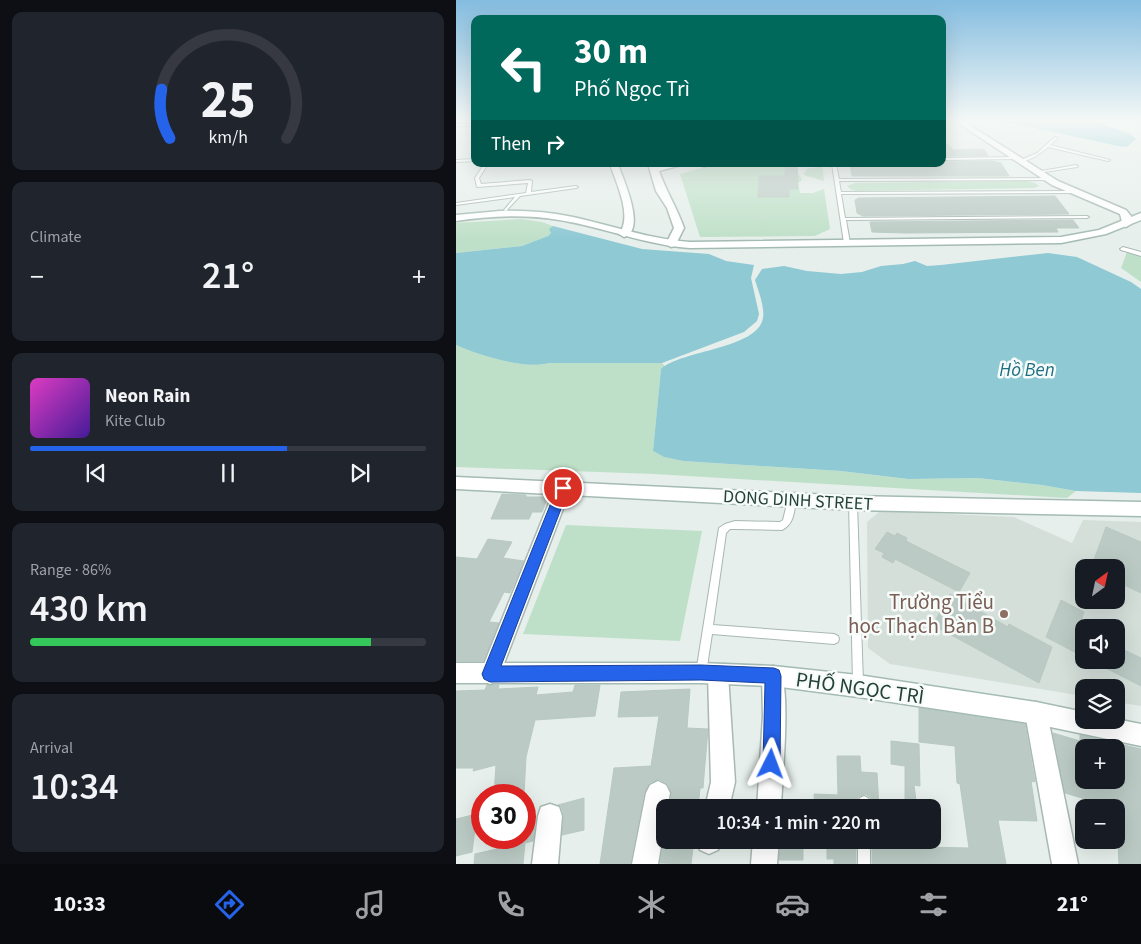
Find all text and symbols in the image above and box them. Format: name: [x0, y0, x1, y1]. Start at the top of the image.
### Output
text: 30 m: [574, 27, 648, 77]
icon: left: [491, 35, 556, 100]
text: 25: [201, 64, 255, 138]
text: Phố Ngọc Trì: [574, 73, 690, 105]
text: km/h: [208, 125, 248, 150]
icon: right: [541, 130, 569, 158]
text: Then: [491, 131, 531, 158]
text: Climate: [30, 226, 81, 248]
text: 21°: [202, 249, 254, 303]
text: −: [30, 257, 44, 297]
text: +: [412, 257, 426, 297]
water label: Hồ Ben: [999, 357, 1055, 384]
text: Neon Rain: [105, 383, 190, 410]
text: Kite Club: [105, 410, 165, 432]
icon: previous: [82, 459, 110, 487]
icon: pause: [214, 459, 242, 487]
icon: next: [346, 459, 374, 487]
pin: [542, 467, 584, 509]
icon: arrive: [549, 474, 577, 502]
street label: DONG DINH STREET: [722, 484, 874, 517]
text: Range · 86%: [30, 559, 111, 581]
north arrow: [1075, 559, 1125, 609]
map controls: [1075, 559, 1125, 849]
text: 430 km: [30, 582, 148, 636]
place label: Trường Tiểu học Thạch Bàn B: [848, 587, 994, 641]
marker: Trường Tiểu học Thạch Bàn B: [998, 608, 1010, 620]
button: sound: [1075, 619, 1125, 669]
street label: PHỐ NGỌC TRÌ: [794, 664, 926, 712]
button: layers: [1075, 679, 1125, 729]
text: Arrival: [30, 737, 73, 759]
position arrow: [744, 737, 796, 789]
button: +: [1075, 739, 1125, 789]
text: 10:34: [30, 760, 118, 814]
speed limit sign: 30: [471, 784, 536, 849]
button: −: [1075, 799, 1125, 849]
text: 10:34 · 1 min · 220 m: [716, 810, 881, 837]
icon: directions: [212, 887, 247, 922]
icon: music: [353, 887, 388, 922]
icon: phone: [493, 887, 528, 922]
icon: climate: [634, 887, 669, 922]
icon: car: [775, 887, 810, 922]
icon: filters: [916, 887, 951, 922]
text: 10:33: [53, 888, 106, 920]
text: 21°: [1057, 888, 1088, 920]

